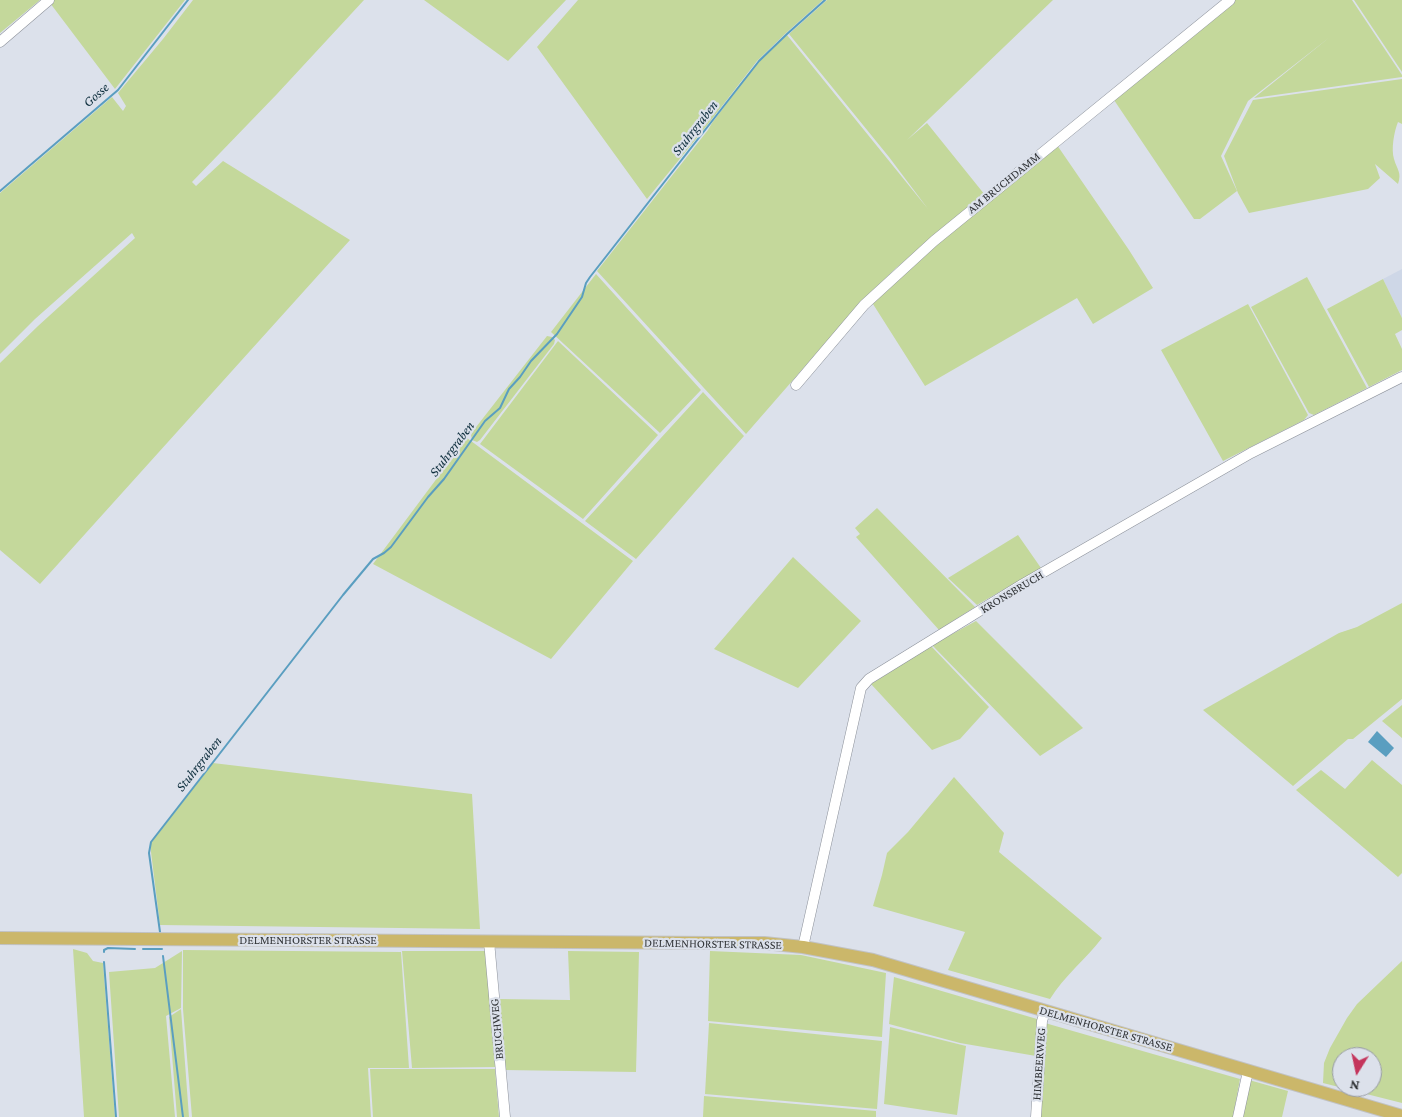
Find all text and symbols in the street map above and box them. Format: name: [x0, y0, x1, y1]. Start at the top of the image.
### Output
water label: Gosse: [80, 79, 112, 111]
water label: Stuhrgraben: [668, 97, 722, 159]
street label: AM BRUCHDAMM: [965, 149, 1043, 217]
water label: Stuhrgraben: [426, 418, 478, 480]
street label: KRONSBRUCH: [978, 568, 1046, 616]
water label: Stuhrgraben: [172, 733, 226, 795]
street label: DELMENHORSTER STRASSE: [239, 933, 377, 947]
street label: DELMENHORSTER STRASSE: [644, 936, 782, 952]
street label: BRUCHWEG: [487, 998, 507, 1060]
street label: DELMENHORSTER STRASSE: [1038, 1003, 1174, 1055]
street label: HIMBEERWEG: [1029, 1027, 1049, 1101]
north arrow: [1332, 1047, 1382, 1097]
text: N: [1348, 1077, 1361, 1094]

